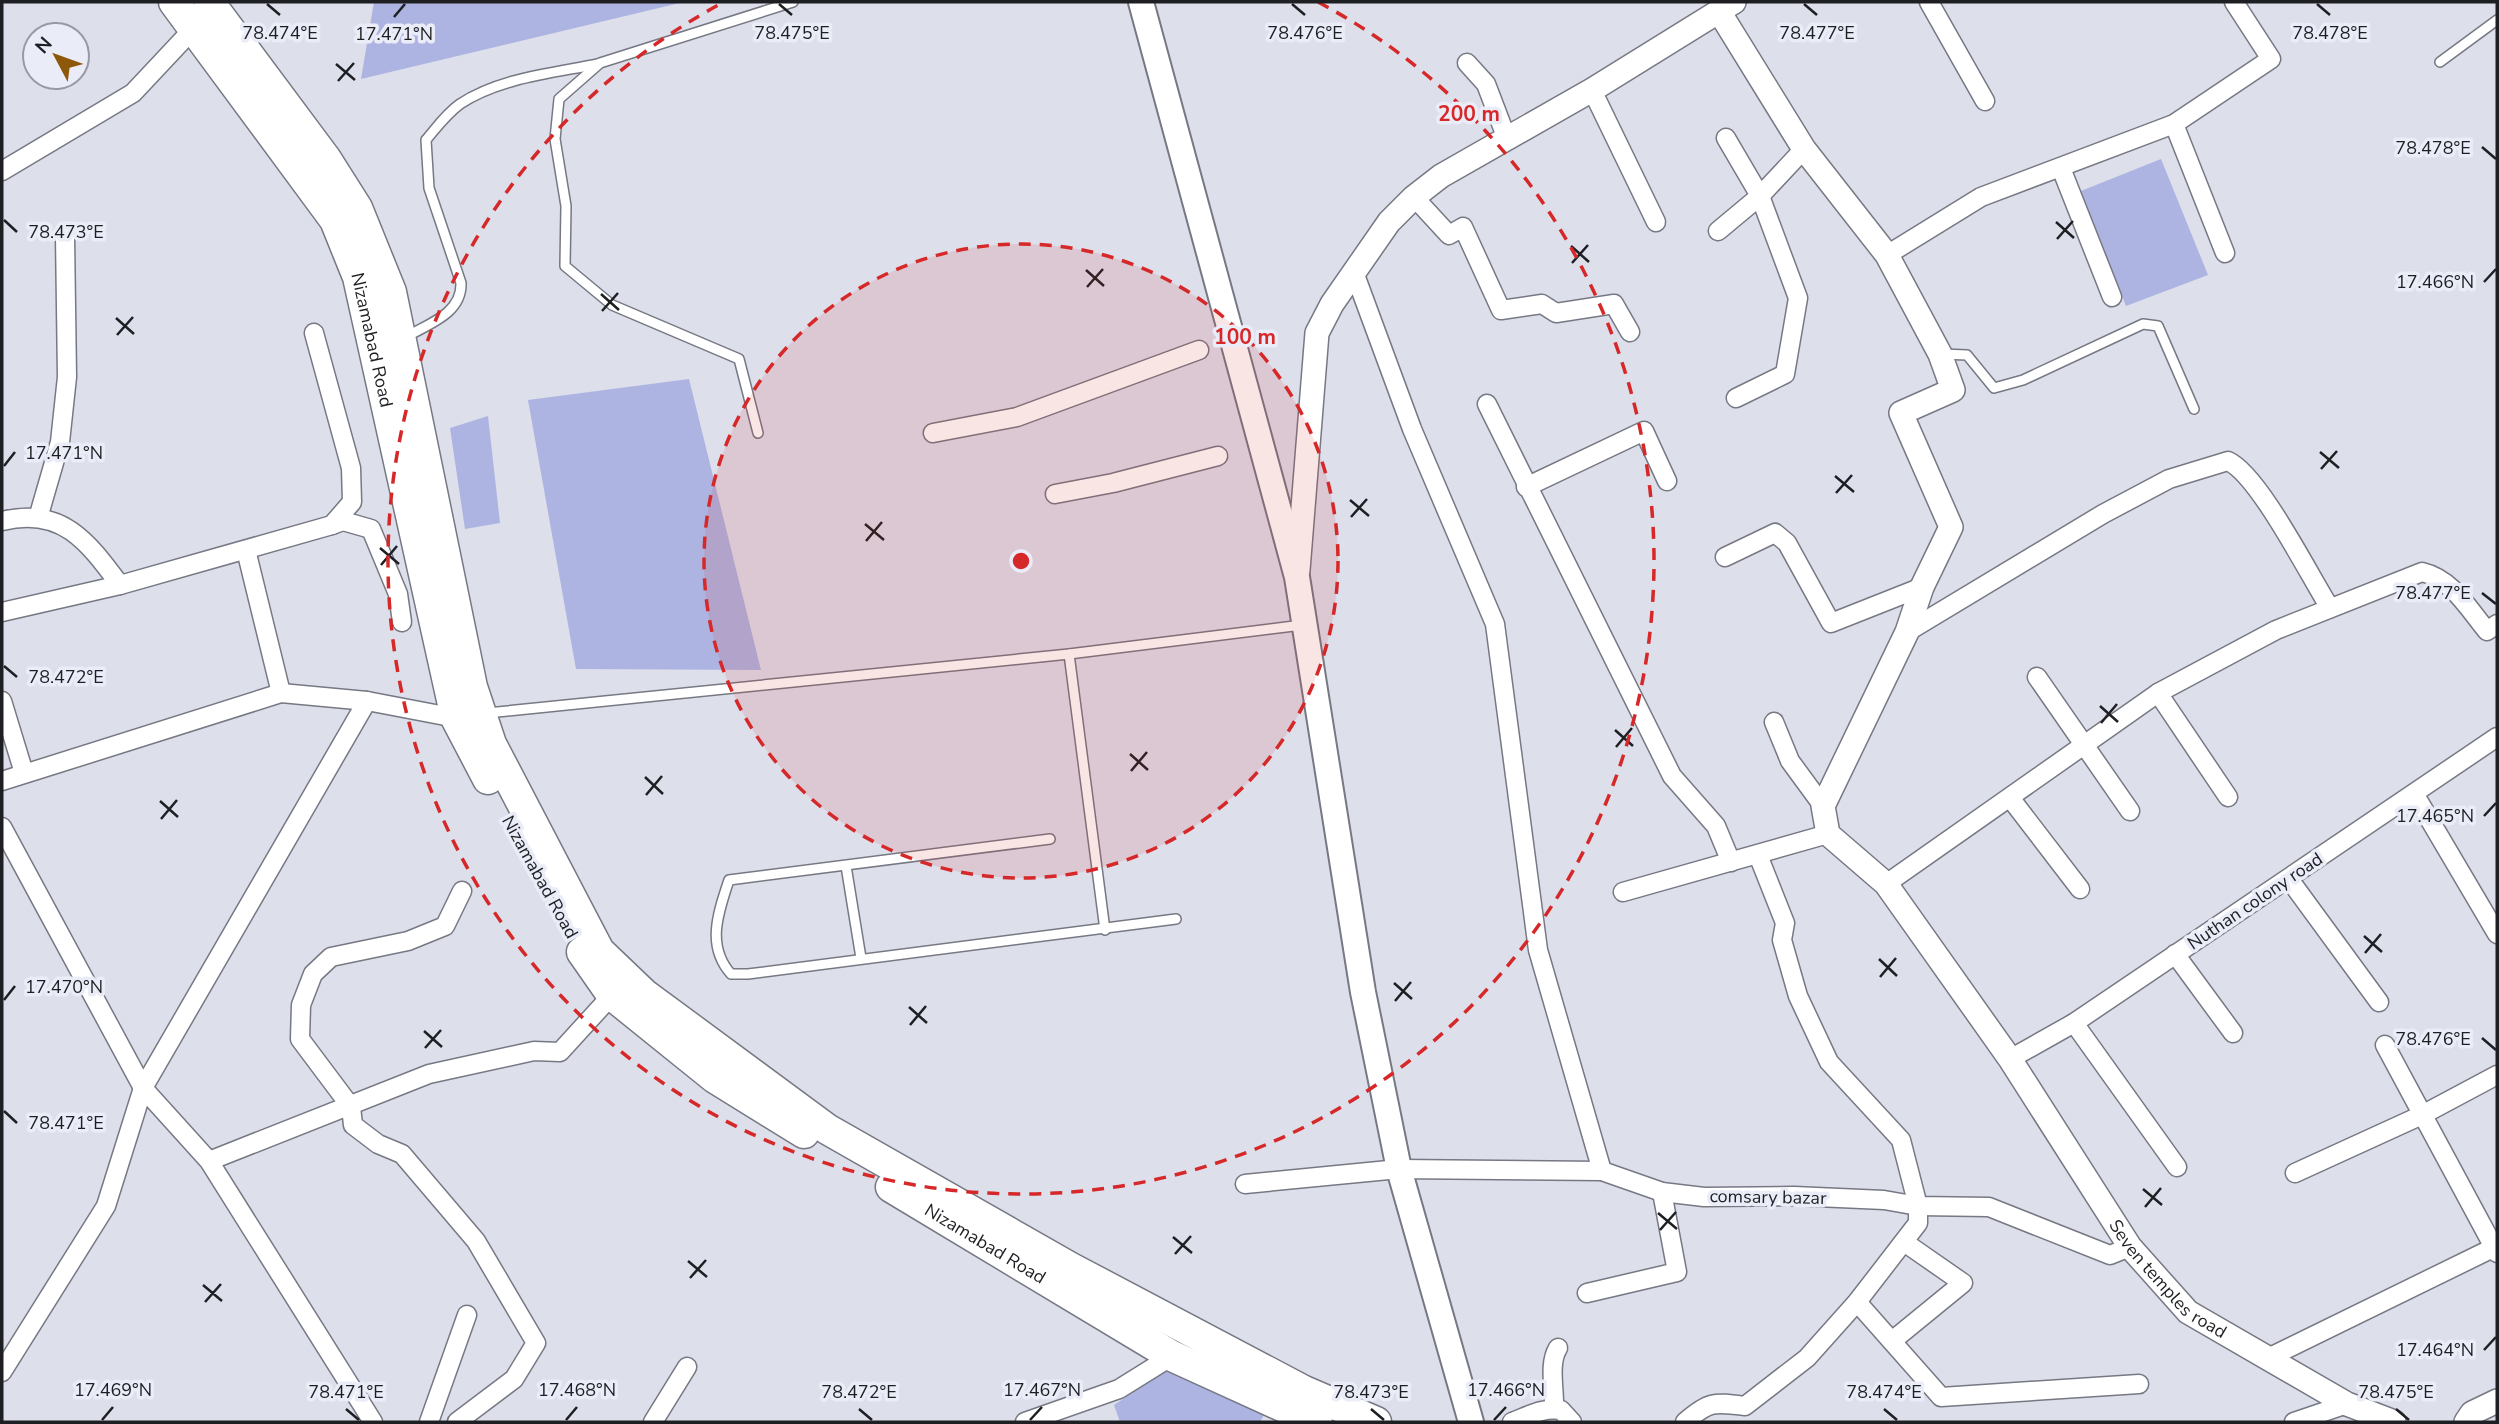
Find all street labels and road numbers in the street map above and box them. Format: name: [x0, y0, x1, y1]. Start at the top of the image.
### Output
street label: Nizamabad Road: [345, 270, 399, 410]
street label: Nizamabad Road: [496, 811, 584, 943]
street label: Nuthan colony road: [2183, 847, 2327, 955]
street label: comsary bazar: [1709, 1184, 1827, 1210]
street label: Nizamabad Road: [920, 1198, 1050, 1289]
street label: Seven temples road: [2104, 1215, 2231, 1344]

